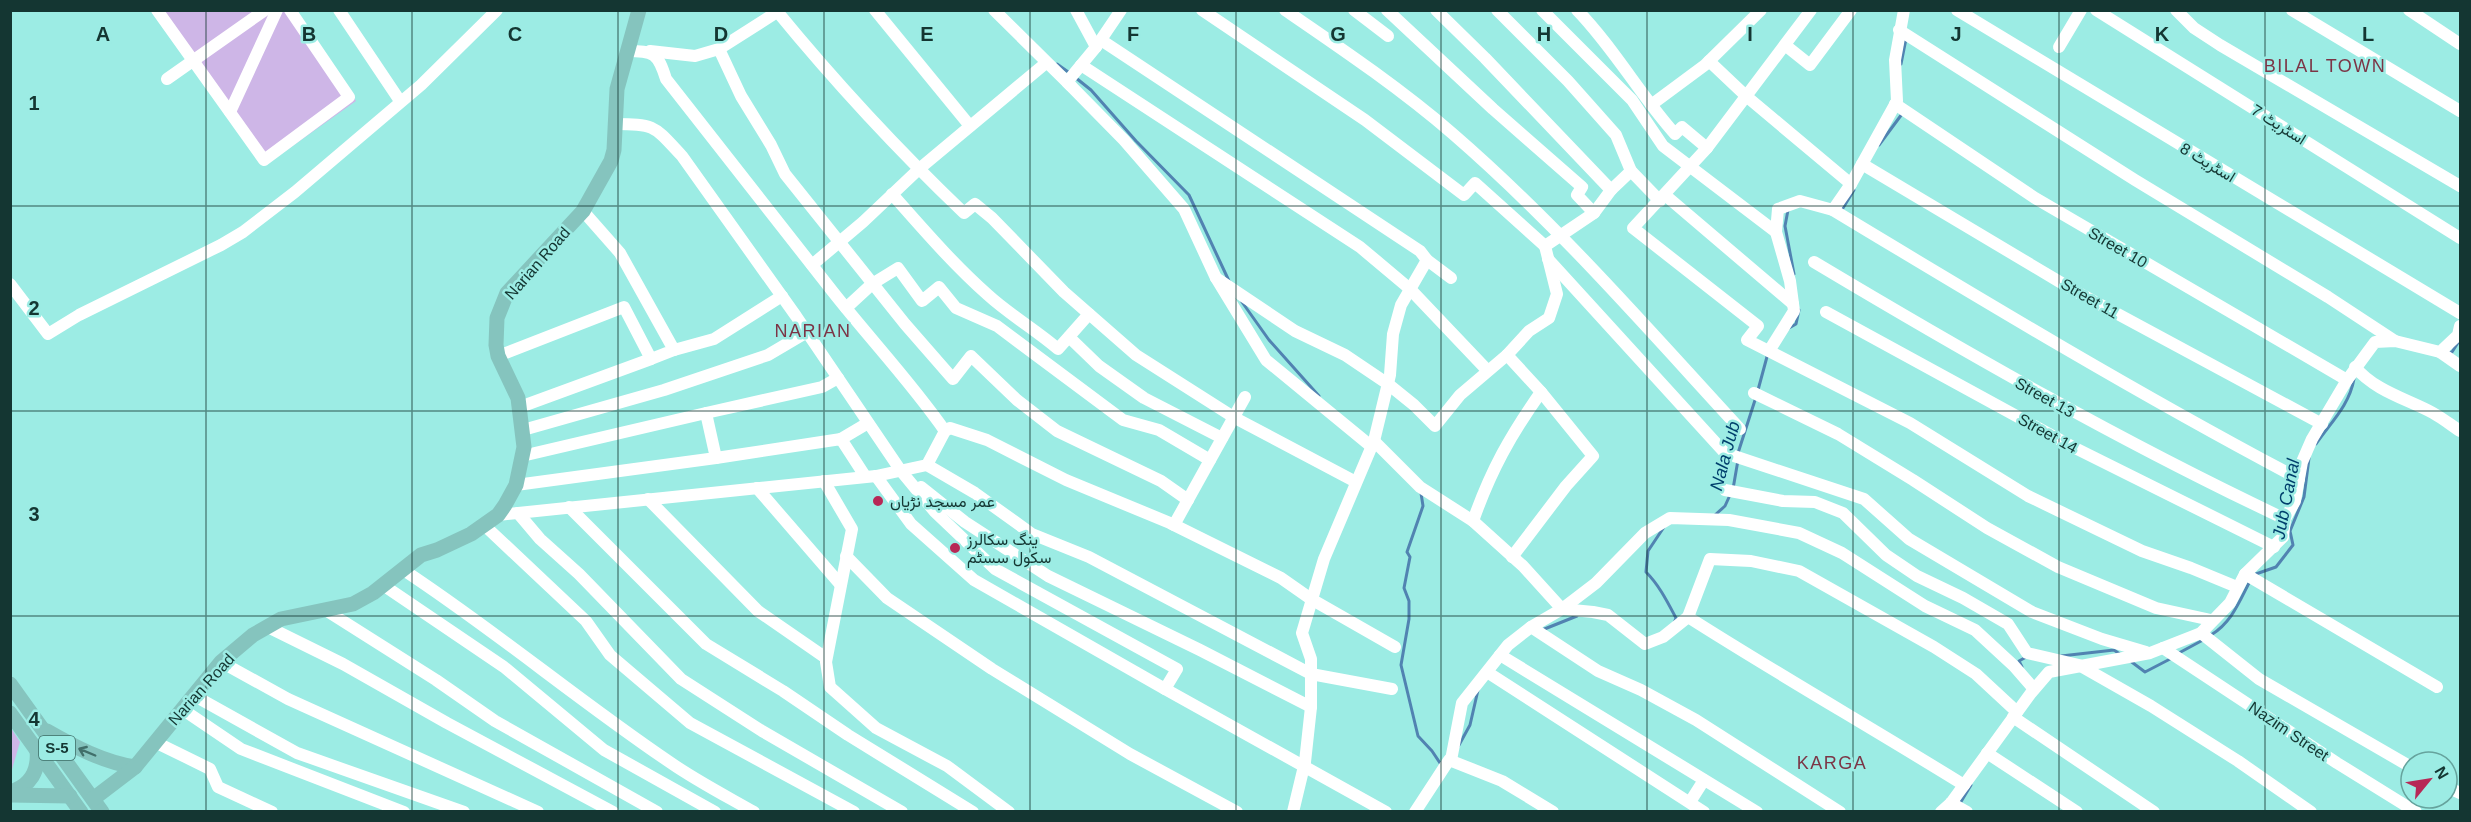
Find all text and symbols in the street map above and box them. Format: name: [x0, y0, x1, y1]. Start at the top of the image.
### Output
text: A: [96, 23, 110, 45]
text: B: [302, 23, 316, 45]
text: C: [508, 23, 522, 45]
text: D: [714, 23, 728, 45]
text: E: [920, 23, 934, 45]
text: F: [1127, 23, 1139, 45]
text: G: [1330, 23, 1346, 45]
text: H: [1537, 23, 1551, 45]
text: I: [1747, 23, 1753, 45]
text: J: [1950, 23, 1962, 45]
text: K: [2155, 23, 2170, 45]
text: L: [2362, 23, 2374, 45]
district label: BILAL TOWN: [2264, 56, 2386, 76]
text: 1: [28, 92, 40, 114]
street label: اسٹریٹ 7: [2247, 101, 2309, 150]
street label: اسٹریٹ 8: [2176, 139, 2238, 187]
street label: Narian Road: [501, 224, 573, 303]
street label: Street 10: [2085, 224, 2150, 271]
street label: Street 11: [2058, 275, 2122, 322]
text: 2: [28, 297, 40, 319]
district label: NARIAN: [774, 321, 852, 341]
street label: Street 13: [2012, 374, 2077, 421]
street label: Street 14: [2015, 410, 2080, 457]
water label: Nala Jub: [1706, 419, 1744, 493]
water label: Jub Canal: [2268, 456, 2304, 542]
place label: عمر مسجد نڑیاں: [890, 493, 995, 512]
marker: عمر مسجد نڑیاں: [871, 494, 885, 508]
text: 3: [28, 503, 40, 525]
place label: ینگ سکالرز سکول سسٹم: [966, 531, 1051, 568]
marker: ینگ سکالرز سکول سسٹم: [948, 541, 962, 555]
street label: Narian Road: [165, 650, 238, 728]
street label: Nazim Street: [2246, 699, 2332, 765]
text: 4: [28, 708, 40, 730]
road number: S-5: [39, 736, 75, 760]
one-way arrow: [79, 746, 97, 758]
north arrow: [2399, 750, 2459, 810]
district label: KARGA: [1797, 753, 1867, 773]
text: N: [2431, 763, 2452, 782]

